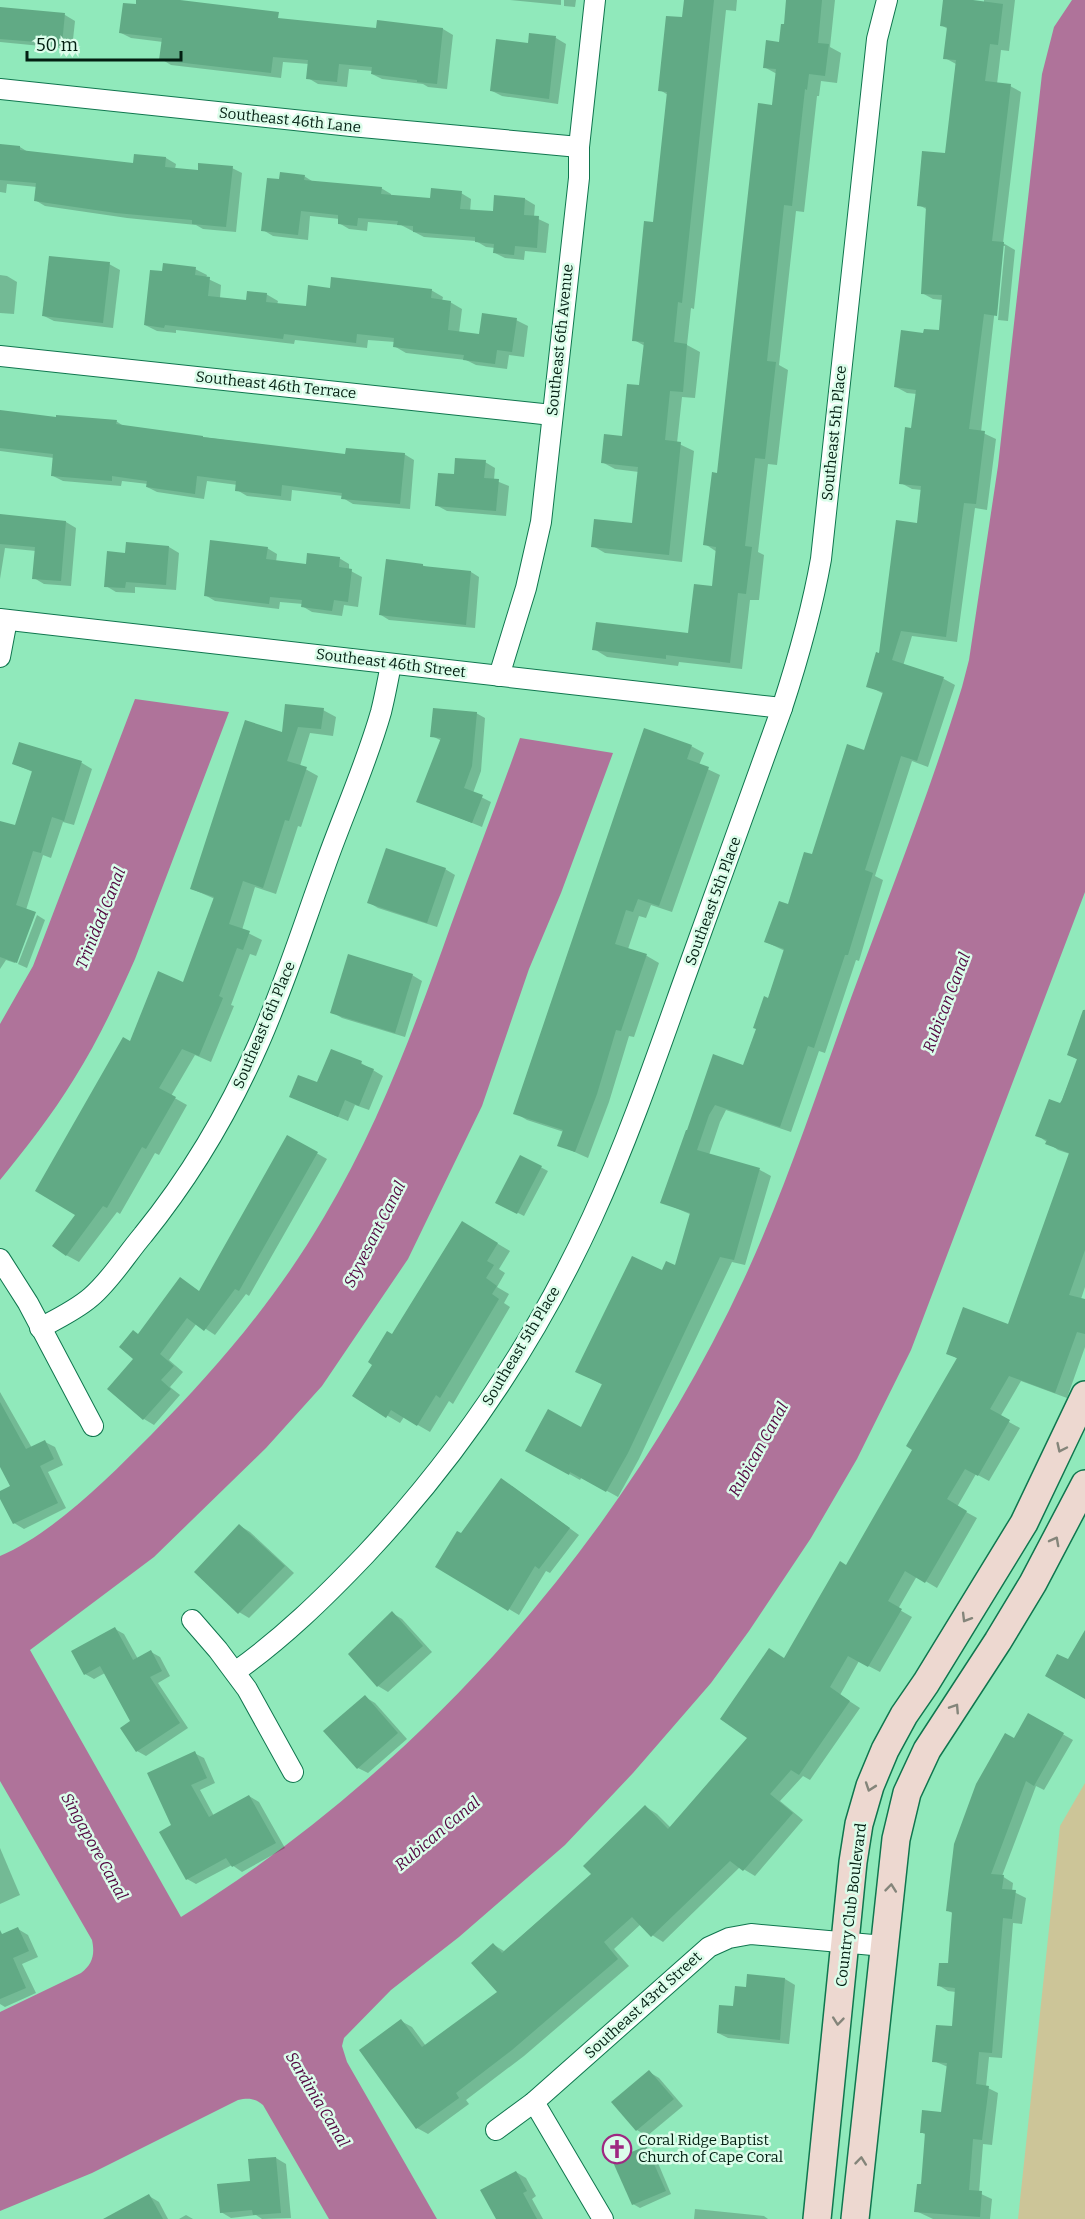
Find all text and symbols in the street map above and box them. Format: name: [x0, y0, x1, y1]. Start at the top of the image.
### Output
scale bar: [27, 24, 182, 62]
text: 50 m: [36, 34, 78, 56]
street label: Southeast 46th Lane: [218, 104, 362, 136]
street label: Southeast 6th Avenue: [543, 263, 577, 417]
street label: Southeast 5th Place: [818, 365, 850, 501]
street label: Southeast 46th Terrace: [195, 368, 357, 402]
street label: Southeast 46th Street: [315, 645, 468, 681]
street label: Southeast 5th Place: [681, 834, 745, 968]
water label: Trinidad Canal: [72, 865, 129, 972]
water label: Rubican Canal: [919, 950, 974, 1055]
street label: Southeast 6th Place: [229, 959, 299, 1091]
water label: Styvesant Canal: [340, 1178, 409, 1290]
street label: Southeast 5th Place: [478, 1283, 564, 1409]
water label: Rubican Canal: [725, 1399, 792, 1500]
one-way arrow: [1056, 1442, 1068, 1453]
one-way arrow: [1048, 1536, 1059, 1547]
one-way arrow: [961, 1612, 973, 1622]
one-way arrow: [947, 1703, 958, 1714]
one-way arrow: [865, 1781, 877, 1792]
water label: Singapore Canal: [57, 1789, 132, 1903]
water label: Rubican Canal: [391, 1792, 484, 1874]
street label: Country Club Boulevard: [832, 1822, 870, 1988]
one-way arrow: [884, 1884, 896, 1893]
street label: Southeast 43rd Street: [581, 1947, 706, 2062]
one-way arrow: [832, 2017, 845, 2026]
water label: Sardinia Canal: [282, 2048, 353, 2150]
place label: Coral Ridge Baptist Church of Cape Coral: [638, 2131, 783, 2166]
church icon: Coral Ridge Baptist Church of Cape Coral: [601, 2133, 633, 2165]
one-way arrow: [854, 2156, 867, 2165]

